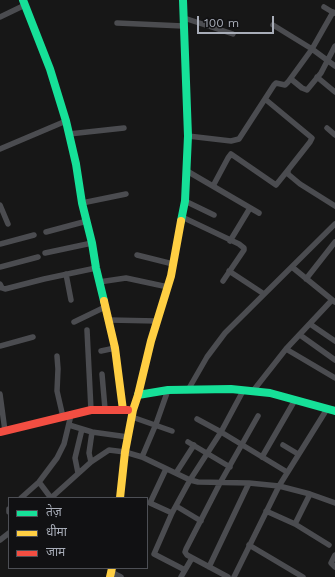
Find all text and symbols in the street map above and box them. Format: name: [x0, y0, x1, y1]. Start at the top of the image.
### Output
scale bar: [199, 8, 276, 34]
text: 100 m: [204, 16, 239, 30]
legend: [8, 497, 148, 569]
text: तेज़: [46, 505, 62, 519]
text: धीमा: [46, 525, 67, 539]
text: जाम: [46, 545, 65, 559]

